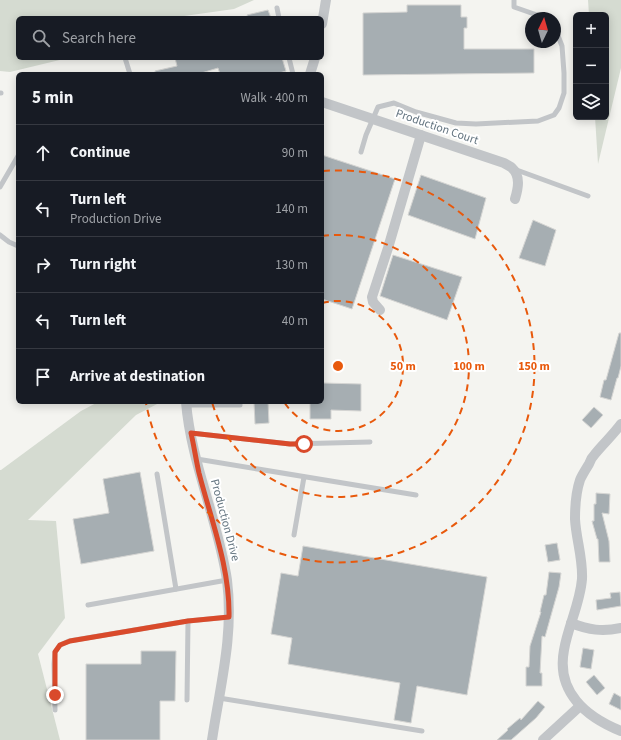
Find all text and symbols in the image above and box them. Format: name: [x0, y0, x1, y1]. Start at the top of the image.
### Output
north arrow: [525, 12, 561, 48]
map controls: [573, 12, 609, 120]
button: +: [573, 12, 609, 48]
search box: [16, 16, 324, 60]
icon: search: [30, 27, 52, 49]
text: Search here: [62, 28, 136, 49]
button: −: [573, 48, 609, 84]
button: layers: [573, 84, 609, 120]
text: 5 min: [32, 86, 73, 110]
text: Walk · 400 m: [240, 89, 308, 107]
street label: Production Court: [393, 105, 481, 149]
icon: ahead: [32, 142, 54, 164]
text: Continue: [70, 142, 130, 163]
text: 90 m: [282, 144, 308, 162]
text: Turn left: [70, 189, 126, 210]
icon: left: [32, 198, 54, 220]
text: 140 m: [275, 200, 308, 218]
text: Production Drive: [70, 210, 161, 228]
icon: right: [32, 254, 54, 276]
text: Turn right: [70, 254, 136, 275]
text: 130 m: [275, 256, 308, 274]
icon: left: [32, 310, 54, 332]
text: Turn left: [70, 310, 126, 331]
text: 40 m: [282, 312, 308, 330]
text: 50 m: [390, 358, 416, 375]
text: 100 m: [453, 358, 485, 375]
text: 150 m: [518, 358, 550, 375]
centre of rings: [331, 359, 345, 373]
icon: arrive: [32, 366, 54, 388]
text: Arrive at destination: [70, 366, 205, 387]
route start: [295, 435, 313, 453]
street label: Production Drive: [206, 477, 244, 563]
route end: [46, 686, 64, 704]

